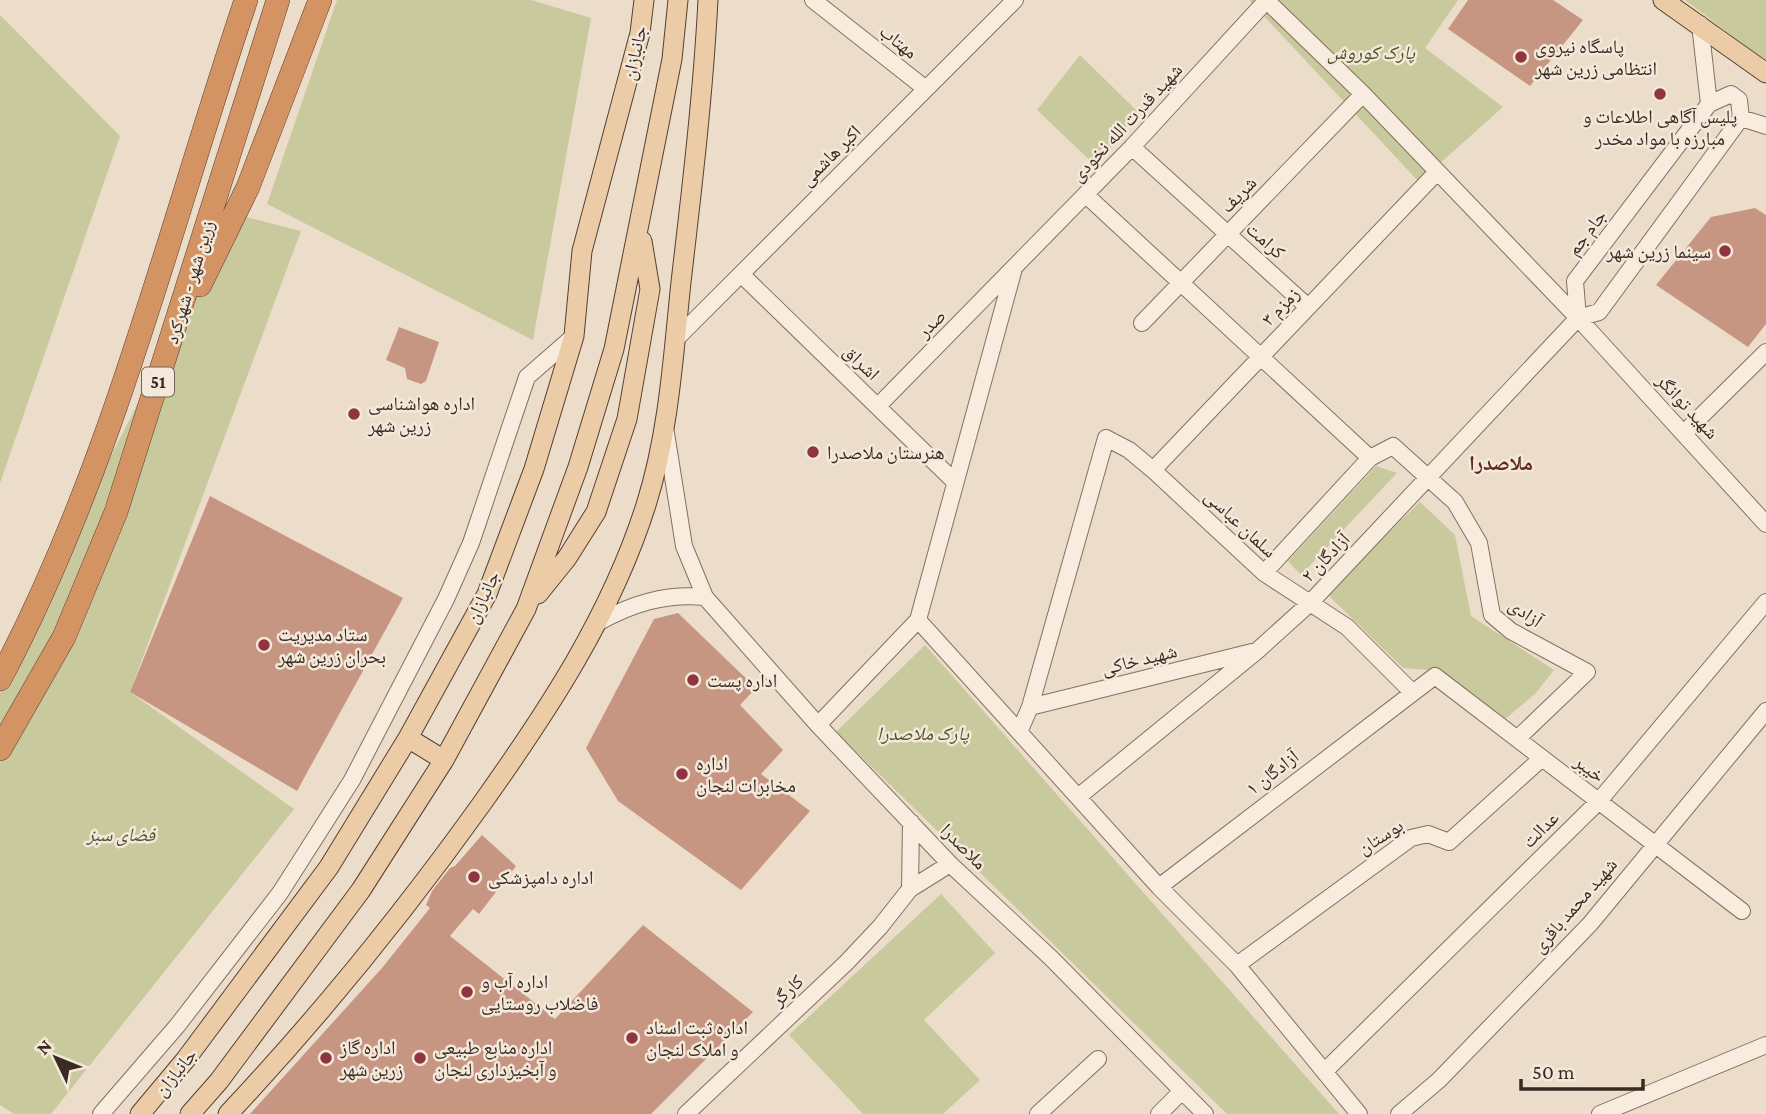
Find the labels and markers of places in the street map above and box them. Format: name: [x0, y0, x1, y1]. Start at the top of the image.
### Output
place label: پاسگاه نیروی انتظامی زرین شهر: [1534, 36, 1657, 80]
marker: پاسگاه نیروی انتظامی زرین شهر: [1513, 49, 1529, 65]
marker: پلیس آگاهی اطلاعات و مبارزه با مواد مخدر: [1652, 86, 1668, 102]
place label: پلیس آگاهی اطلاعات و مبارزه با مواد مخدر: [1583, 106, 1737, 150]
place label: سینما زرین شهر: [1606, 241, 1711, 263]
marker: سینما زرین شهر: [1717, 243, 1733, 259]
place label: اداره هواشناسی زرین شهر: [367, 393, 475, 437]
marker: اداره هواشناسی زرین شهر: [346, 406, 362, 422]
place label: هنرستان ملاصدرا: [827, 442, 945, 464]
marker: هنرستان ملاصدرا: [805, 444, 821, 460]
place label: ستاد مدیریت بحران زرین شهر: [277, 624, 386, 668]
marker: ستاد مدیریت بحران زرین شهر: [256, 637, 272, 653]
place label: اداره پست: [707, 670, 777, 692]
marker: اداره پست: [685, 672, 701, 688]
place label: اداره مخابرات لنجان: [696, 753, 796, 797]
marker: اداره مخابرات لنجان: [674, 766, 690, 782]
place label: اداره دامپزشکی: [488, 867, 593, 889]
marker: اداره دامپزشکی: [466, 869, 482, 885]
place label: اداره آب و فاضلاب روستایی: [481, 971, 599, 1015]
marker: اداره آب و فاضلاب روستایی: [459, 984, 475, 1000]
place label: اداره ثبت اسناد و املاک لنجان: [646, 1017, 748, 1061]
marker: اداره ثبت اسناد و املاک لنجان: [624, 1030, 640, 1046]
place label: اداره گاز زرین شهر: [339, 1037, 403, 1081]
place label: اداره منابع طبیعی و آبخیزداری لنجان: [434, 1037, 557, 1081]
marker: اداره گاز زرین شهر: [318, 1050, 334, 1066]
marker: اداره منابع طبیعی و آبخیزداری لنجان: [412, 1050, 428, 1066]

